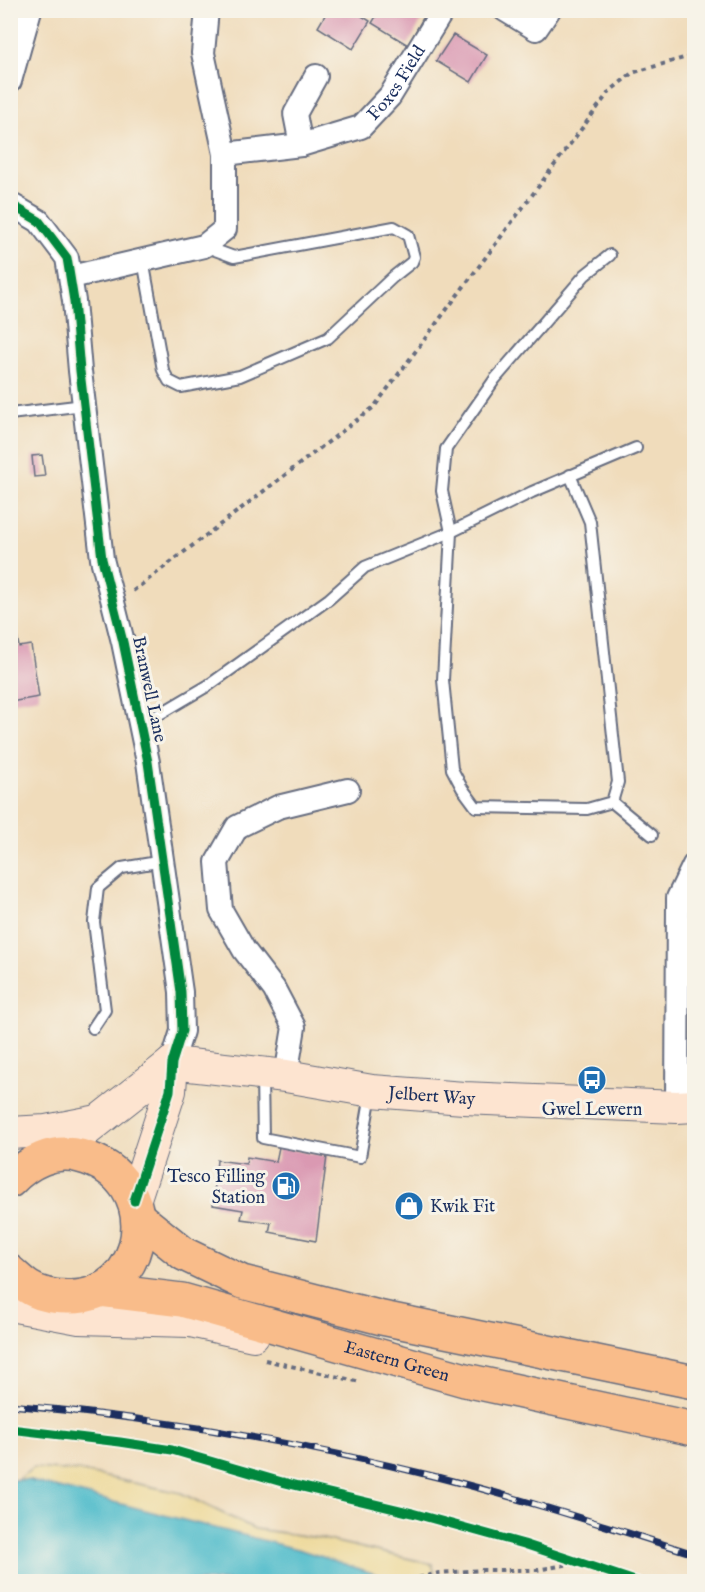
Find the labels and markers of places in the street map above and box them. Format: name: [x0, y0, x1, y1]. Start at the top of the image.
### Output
bus stop icon: Gwel Lewern: [576, 1064, 608, 1096]
place label: Gwel Lewern: [542, 1099, 643, 1122]
place label: Tesco Filling Station: [167, 1166, 265, 1210]
fuel station icon: Tesco Filling Station: [270, 1170, 302, 1202]
shop icon: Kwik Fit: [393, 1190, 425, 1222]
place label: Kwik Fit: [430, 1196, 495, 1219]

